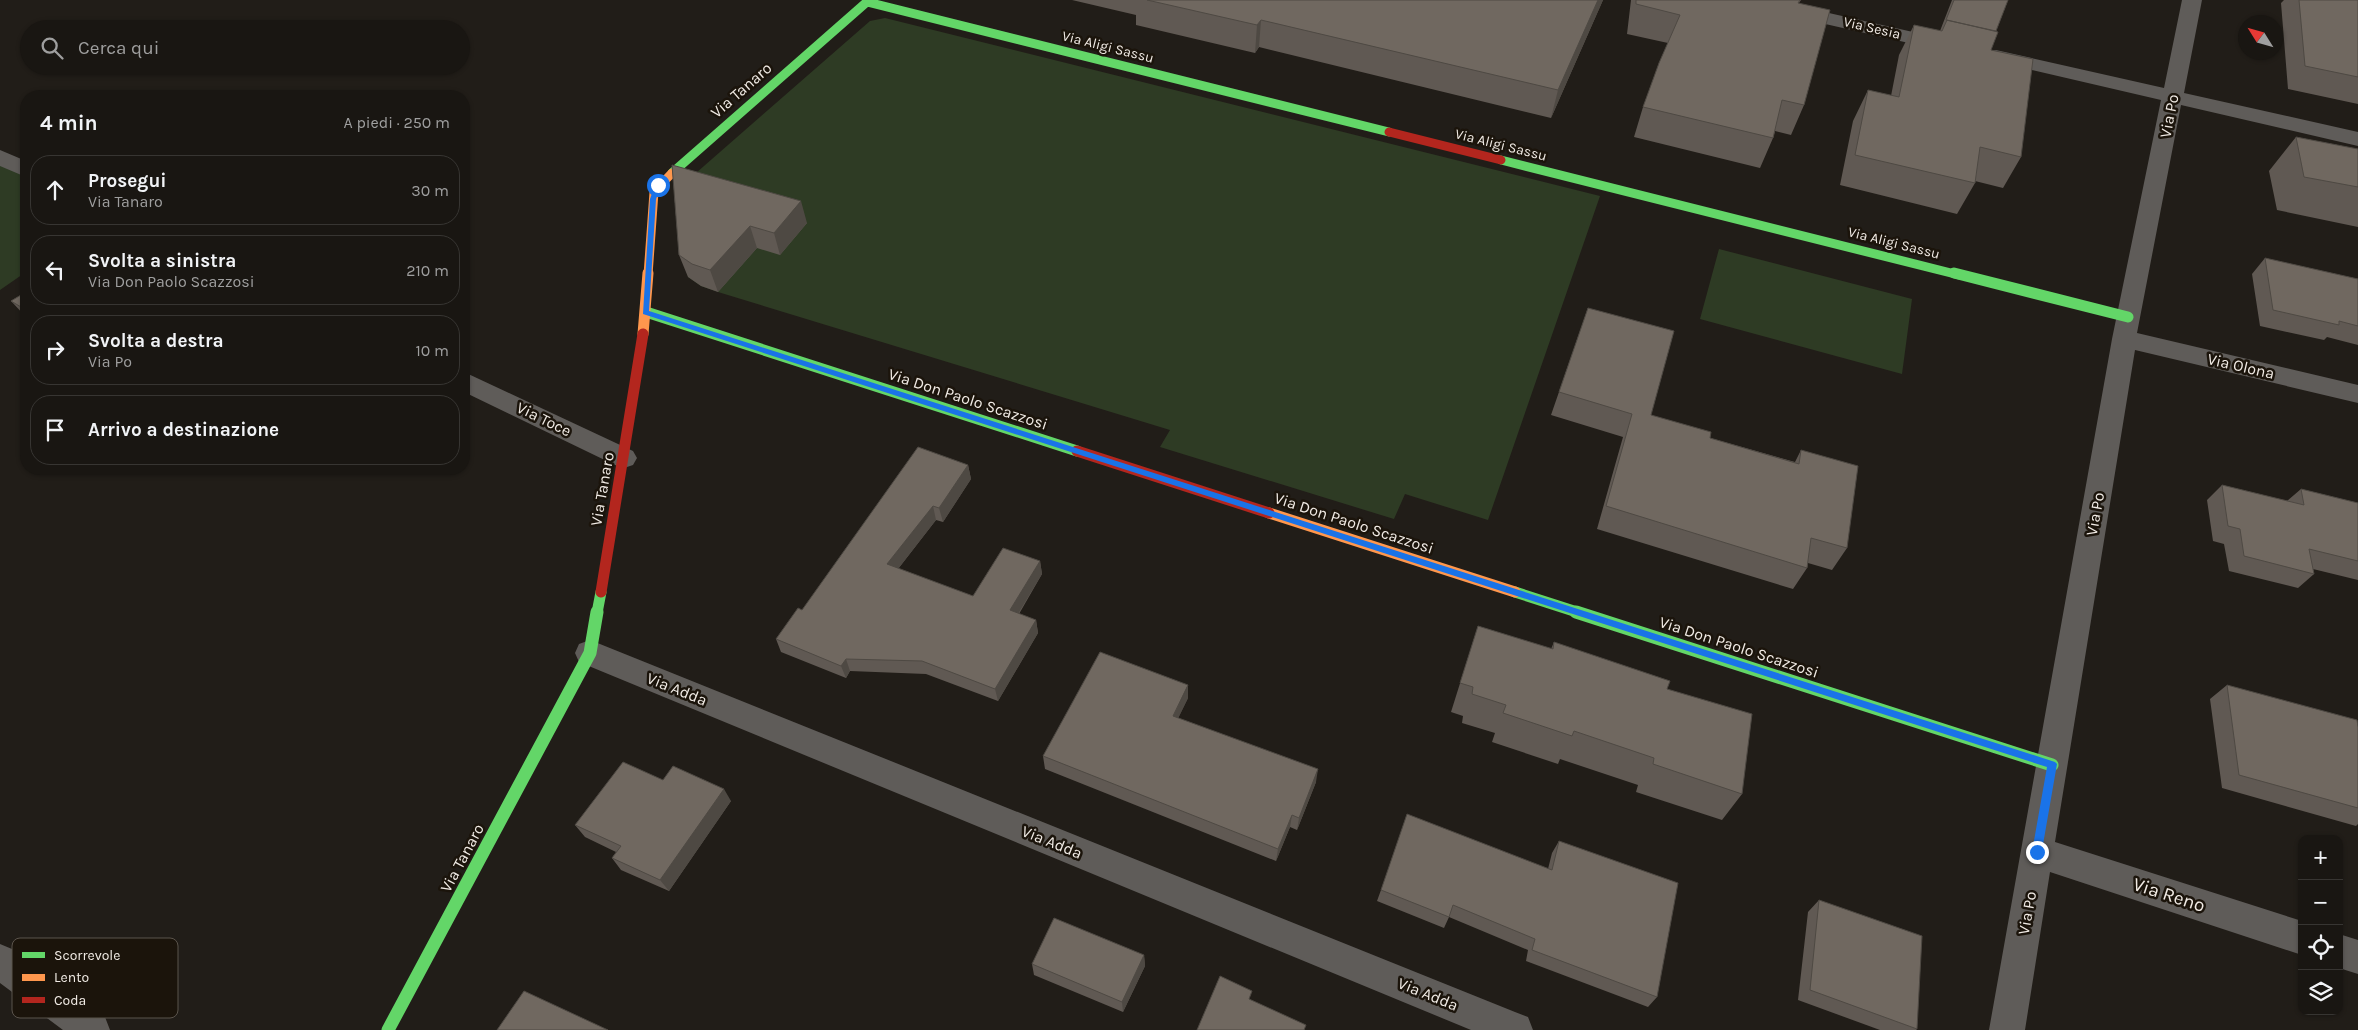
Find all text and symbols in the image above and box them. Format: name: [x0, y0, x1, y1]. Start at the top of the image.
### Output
street label: Via Sesia: [1842, 13, 1902, 43]
north arrow: [2238, 15, 2283, 60]
search box: [20, 20, 470, 75]
street label: Via Aligi Sassu: [1060, 27, 1156, 67]
icon: search: [38, 34, 66, 62]
text: Cerca qui: [78, 37, 159, 59]
street label: Via Tanaro: [707, 58, 775, 122]
street label: Via Po: [2155, 93, 2183, 139]
text: 4 min: [40, 111, 98, 135]
text: A piedi · 250 m: [343, 113, 450, 132]
street label: Via Aligi Sassu: [1453, 125, 1549, 165]
text: Prosegui: [88, 170, 167, 192]
route start: [647, 174, 670, 197]
icon: ahead: [41, 176, 69, 204]
text: 30 m: [411, 181, 449, 200]
text: Via Tanaro: [88, 192, 163, 211]
street label: Via Aligi Sassu: [1846, 223, 1942, 263]
text: Svolta a sinistra: [88, 250, 236, 272]
icon: left: [41, 256, 69, 284]
text: 210 m: [406, 261, 449, 280]
text: Via Don Paolo Scazzosi: [88, 272, 254, 291]
text: Svolta a destra: [88, 330, 224, 352]
icon: right: [41, 336, 69, 364]
text: 10 m: [415, 341, 449, 360]
street label: Via Olona: [2206, 349, 2276, 383]
text: Via Po: [88, 352, 132, 371]
street label: Via Don Paolo Scazzosi: [886, 364, 1050, 434]
street label: Via Toce: [514, 398, 574, 440]
icon: arrive: [41, 416, 69, 444]
text: Arrivo a destinazione: [88, 419, 279, 441]
street label: Via Tanaro: [586, 451, 618, 527]
street label: Via Don Paolo Scazzosi: [1272, 488, 1436, 558]
street label: Via Po: [2082, 491, 2108, 537]
street label: Via Don Paolo Scazzosi: [1657, 612, 1821, 682]
street label: Via Adda: [644, 668, 710, 710]
street label: Via Tanaro: [436, 821, 488, 895]
street label: Via Adda: [1019, 821, 1085, 863]
map controls: [2298, 835, 2343, 1015]
button: +: [2298, 835, 2343, 880]
route end: [2026, 841, 2049, 864]
street label: Via Reno: [2130, 873, 2208, 917]
button: −: [2298, 880, 2343, 925]
street label: Via Po: [2014, 890, 2040, 936]
button: locate: [2298, 925, 2343, 970]
legend: [12, 938, 178, 1018]
text: Scorrevole: [54, 947, 120, 964]
text: Lento: [54, 969, 89, 986]
button: layers: [2298, 970, 2343, 1015]
street label: Via Adda: [1395, 973, 1461, 1015]
text: Coda: [54, 992, 86, 1009]

